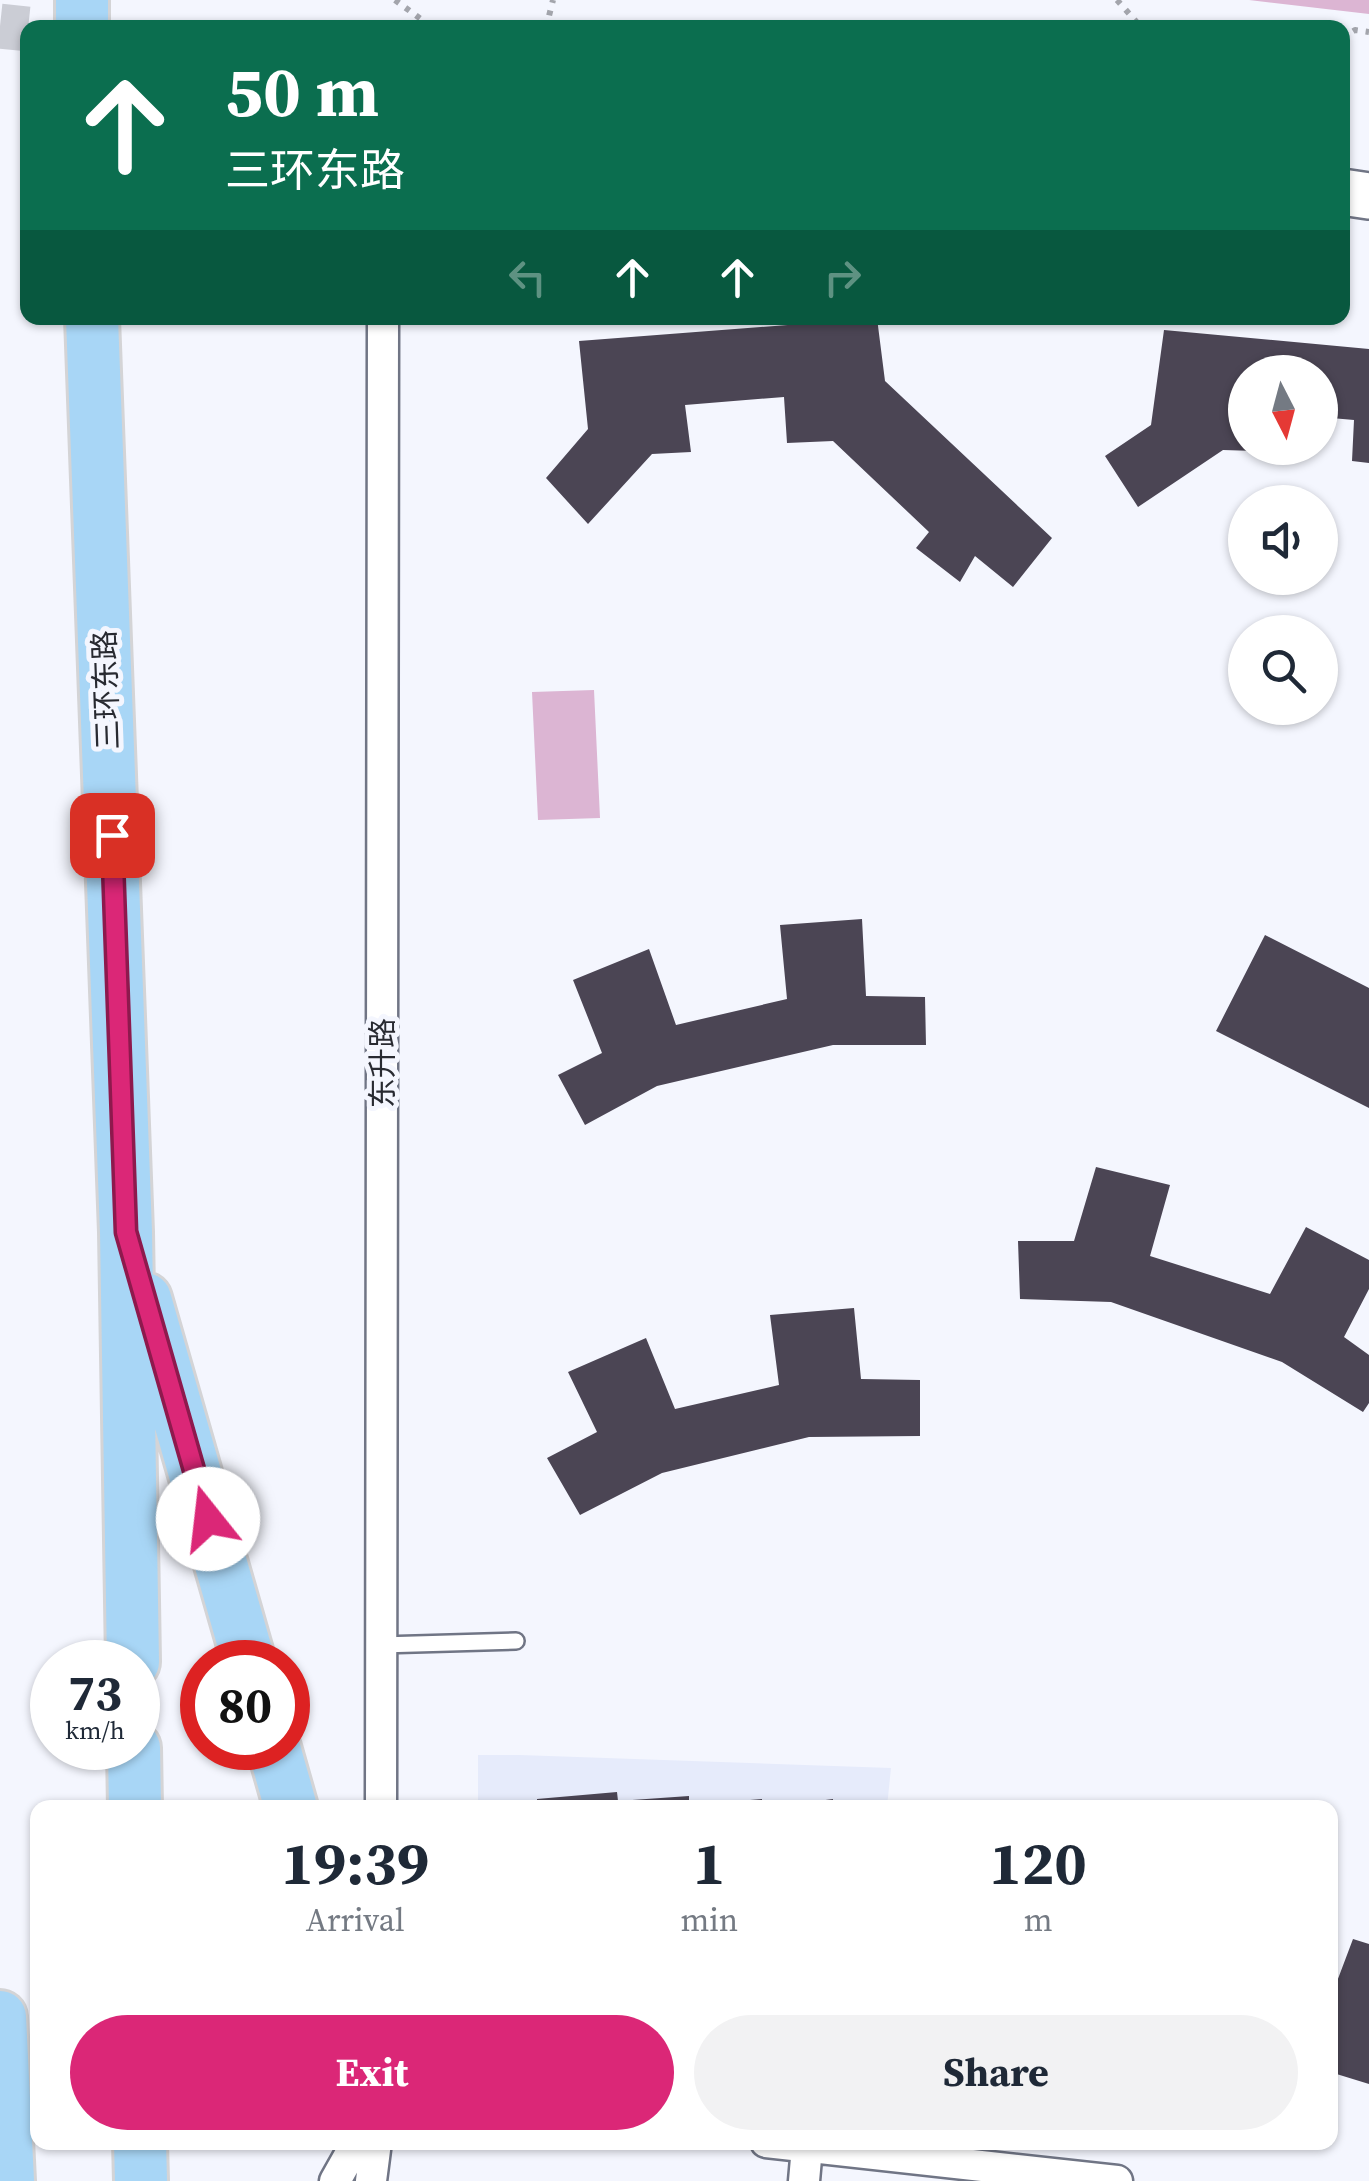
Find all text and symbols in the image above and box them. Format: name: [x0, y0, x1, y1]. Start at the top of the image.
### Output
text: 50 m: [225, 43, 379, 139]
icon: ahead: [60, 60, 190, 190]
text: 三环东路: [225, 139, 405, 201]
icon: left: [500, 250, 555, 305]
icon: ahead: [605, 250, 660, 305]
icon: ahead: [710, 250, 765, 305]
icon: right: [815, 250, 870, 305]
north arrow: [1228, 355, 1338, 465]
map controls: [1228, 355, 1338, 725]
button: sound: [1228, 485, 1338, 595]
button: search: [1228, 615, 1338, 725]
street label: 三环东路: [83, 629, 129, 751]
pin: [70, 793, 155, 878]
icon: arrive: [85, 808, 140, 863]
street label: 东升路: [362, 1018, 403, 1108]
position arrow: [156, 1467, 260, 1571]
speed limit sign: 80: [180, 1640, 310, 1770]
text: 73: [68, 1658, 122, 1727]
text: km/h: [65, 1713, 125, 1747]
text: 19:39: [281, 1822, 429, 1904]
text: 1: [693, 1822, 726, 1904]
text: 120: [989, 1822, 1087, 1904]
text: Arrival: [306, 1898, 405, 1942]
text: min: [680, 1898, 738, 1942]
text: m: [1024, 1898, 1052, 1942]
button: Exit: [70, 2015, 674, 2130]
button: Share: [694, 2015, 1298, 2130]

